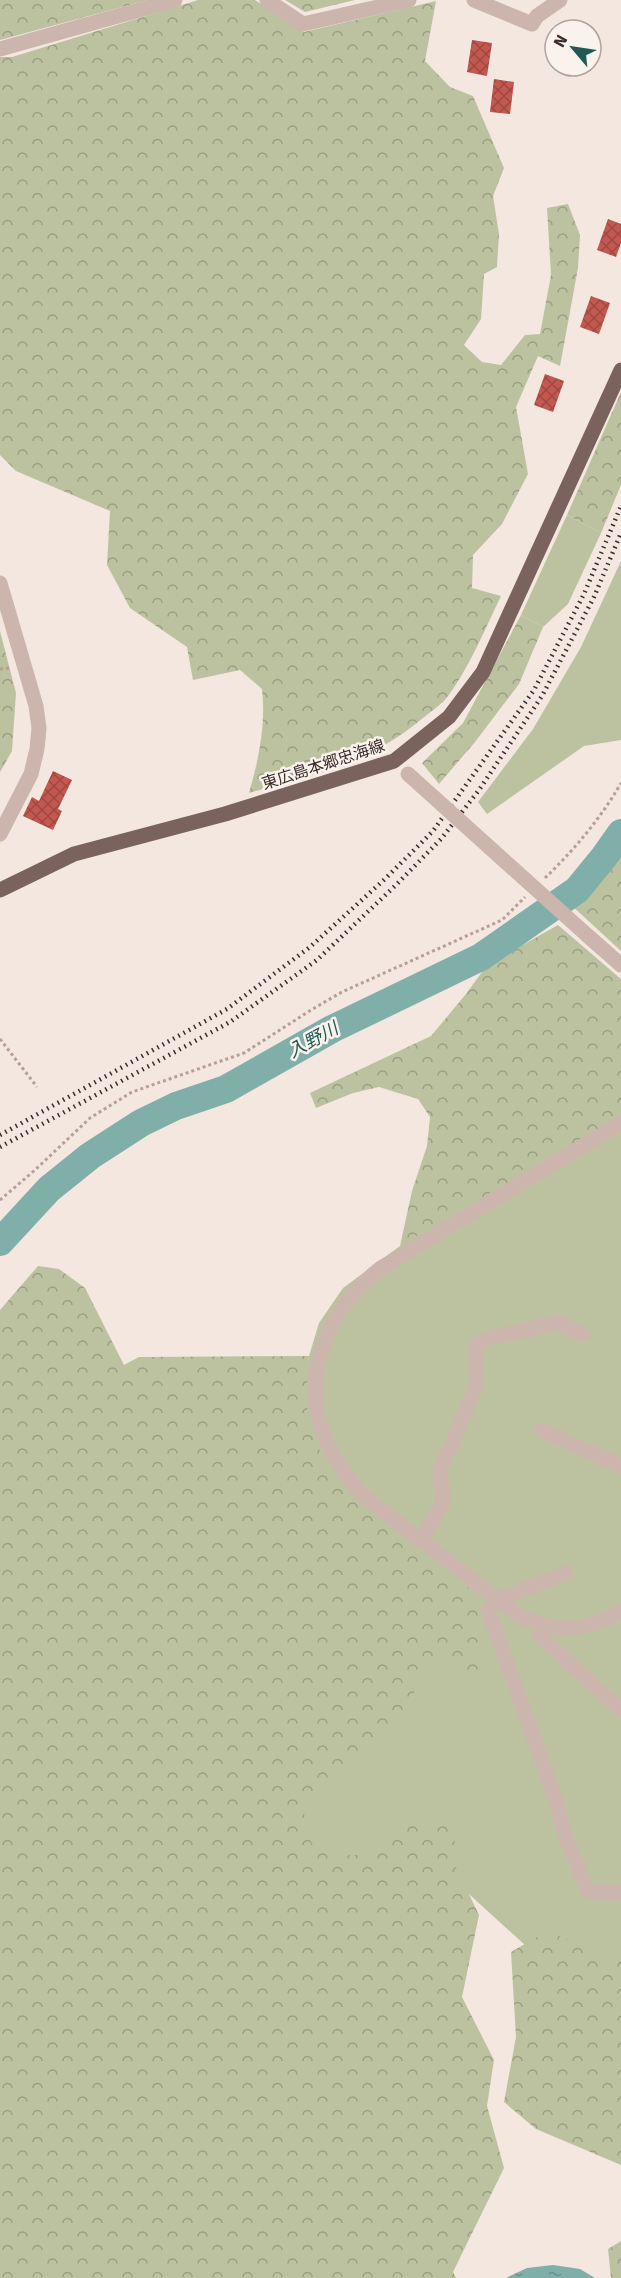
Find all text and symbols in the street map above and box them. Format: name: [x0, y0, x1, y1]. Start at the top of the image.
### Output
north arrow: [543, 18, 603, 78]
text: N: [549, 31, 572, 51]
street label: 東広島本郷忠海線: [259, 736, 387, 794]
water label: 入野川: [284, 1016, 344, 1063]

